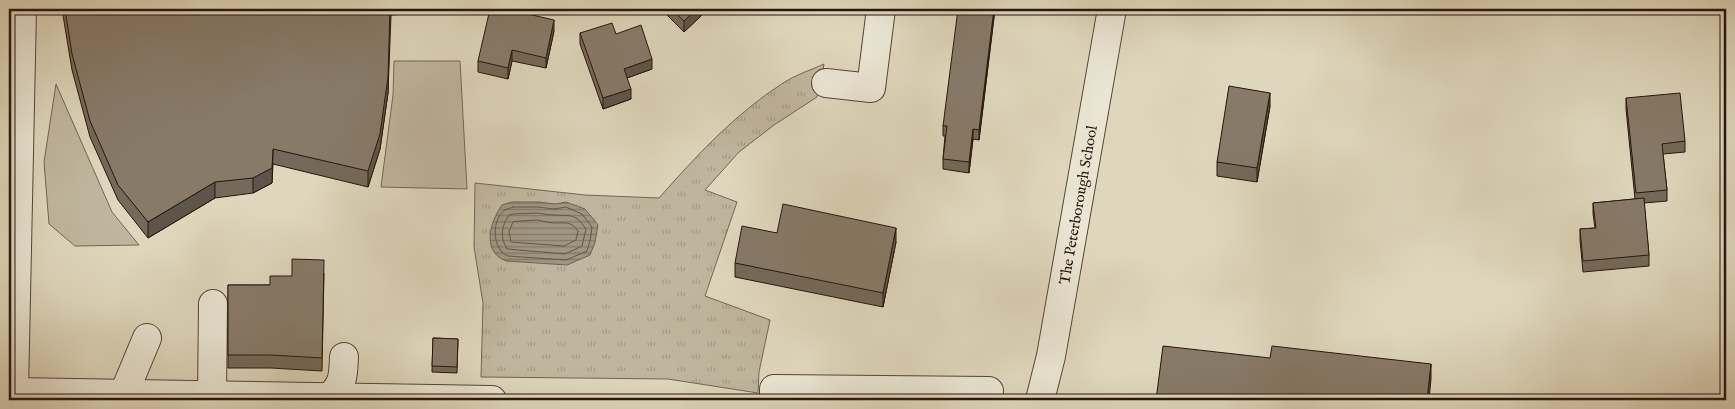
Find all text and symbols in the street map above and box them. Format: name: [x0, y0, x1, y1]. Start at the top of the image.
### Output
street label: The Peterborough School: [1055, 123, 1102, 286]

